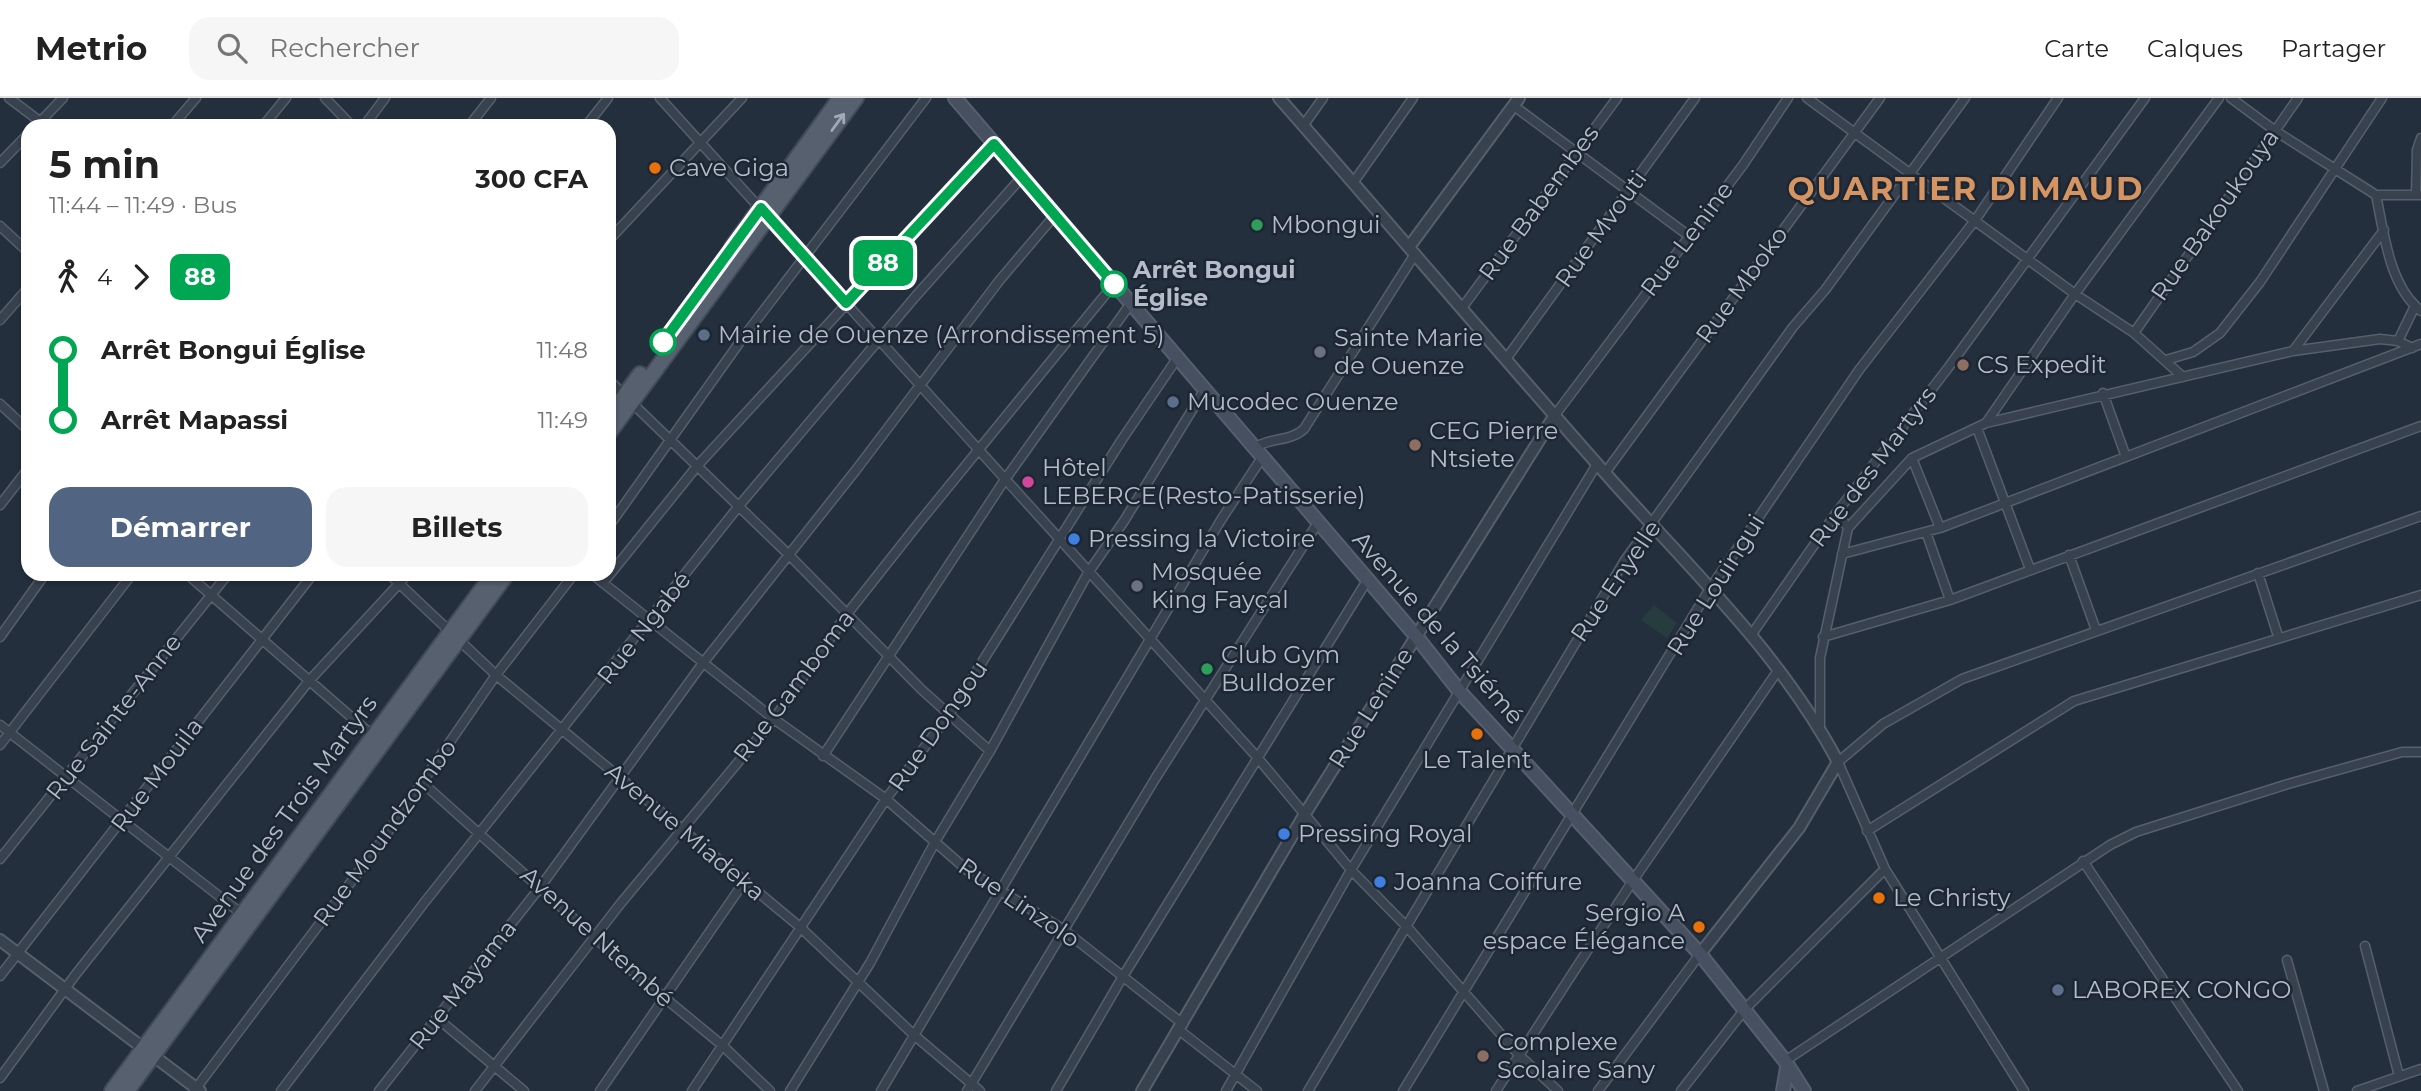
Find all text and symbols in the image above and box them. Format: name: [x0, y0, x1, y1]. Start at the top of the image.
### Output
search box: [189, 17, 679, 80]
text: Metrio: [35, 28, 147, 68]
icon: search: [213, 29, 251, 67]
text: Rechercher: [269, 32, 420, 64]
text: Carte: [2044, 34, 2109, 63]
text: Calques: [2147, 34, 2243, 63]
text: Partager: [2281, 34, 2386, 63]
one-way arrow: [831, 113, 846, 132]
street label: Rue Babembes: [1472, 119, 1605, 286]
street label: Rue Bakoukouya: [2144, 123, 2285, 306]
text: 5 min: [49, 141, 160, 188]
place label: Cave Giga: [669, 153, 789, 182]
marker: Cave Giga: [647, 160, 663, 176]
text: 300 CFA: [475, 163, 588, 195]
street label: Rue Mvouti: [1549, 165, 1653, 293]
district label: QUARTIER DIMAUD: [1788, 169, 2144, 208]
street label: Rue Lenine: [1634, 176, 1739, 302]
text: 11:44 – 11:49 · Bus: [49, 191, 237, 219]
place label: Mbongui: [1271, 210, 1381, 239]
marker: Mbongui: [1249, 217, 1265, 233]
street label: Rue Mboko: [1689, 221, 1794, 349]
line badge: 88: [852, 240, 914, 286]
text: 88: [867, 248, 899, 277]
place label: Arrêt Bongui Église: [1132, 255, 1295, 312]
icon: walk: [49, 258, 87, 296]
icon: forward: [122, 258, 160, 296]
text: 88: [184, 262, 216, 291]
text: 4: [97, 263, 112, 291]
marker: Arrêt Bongui Église: [1101, 271, 1127, 297]
place label: Mairie de Ouenze (Arrondissement 5): [718, 320, 1165, 349]
place label: Sainte Marie de Ouenze: [1334, 323, 1483, 380]
marker: Mairie de Ouenze (Arrondissement 5): [696, 327, 712, 343]
unlabelled marker: [650, 329, 676, 355]
text: Arrêt Bongui Église: [101, 334, 366, 366]
text: 11:48: [536, 336, 588, 364]
marker: Sainte Marie de Ouenze: [1312, 344, 1328, 360]
place label: CS Expedit: [1977, 350, 2107, 379]
marker: CS Expedit: [1955, 357, 1971, 373]
street label: Rue des Martyrs: [1803, 381, 1942, 553]
place label: Mucodec Ouenze: [1187, 387, 1399, 416]
marker: Mucodec Ouenze: [1165, 394, 1181, 410]
text: Arrêt Mapassi: [101, 404, 288, 436]
text: 11:49: [537, 406, 588, 434]
place label: CEG Pierre Ntsiete: [1429, 416, 1558, 473]
marker: CEG Pierre Ntsiete: [1407, 437, 1423, 453]
place label: Hôtel LEBERCE(Resto-Patisserie): [1042, 453, 1365, 510]
marker: Hôtel LEBERCE(Resto-Patisserie): [1020, 474, 1036, 490]
button: Démarrer: [49, 487, 312, 567]
button: Billets: [326, 487, 588, 567]
street label: Rue Louingui: [1661, 509, 1771, 661]
street label: Rue Enyelle: [1564, 514, 1667, 647]
place label: Pressing la Victoire: [1088, 524, 1315, 553]
street label: Avenue de la Tsiémé: [1347, 525, 1530, 730]
marker: Pressing la Victoire: [1066, 531, 1082, 547]
place label: Mosquée King Fayçal: [1151, 557, 1289, 614]
street label: Rue Ngabé: [591, 566, 697, 690]
marker: Mosquée King Fayçal: [1129, 578, 1145, 594]
street label: Rue Gamboma: [727, 604, 860, 768]
street label: Rue Sainte-Anne: [40, 628, 187, 806]
place label: Club Gym Bulldozer: [1221, 640, 1340, 697]
street label: Rue Lenine: [1322, 642, 1419, 773]
street label: Rue Dongou: [882, 655, 993, 797]
marker: Club Gym Bulldozer: [1199, 661, 1215, 677]
street label: Avenue des Trois Martyrs: [184, 690, 383, 948]
street label: Rue Mouila: [104, 712, 209, 838]
marker: Le Talent: [1469, 726, 1485, 742]
street label: Rue Moundzombo: [307, 733, 462, 932]
place label: Le Talent: [1423, 745, 1532, 774]
street label: Avenue Miadeka: [600, 756, 771, 907]
place label: Pressing Royal: [1298, 819, 1473, 848]
marker: Pressing Royal: [1276, 826, 1292, 842]
street label: Rue Linzolo: [953, 852, 1085, 954]
street label: Avenue Ntembé: [515, 860, 680, 1013]
place label: Joanna Coiffure: [1393, 867, 1582, 896]
marker: Joanna Coiffure: [1372, 874, 1388, 890]
place label: Le Christy: [1893, 883, 2010, 912]
marker: Le Christy: [1871, 890, 1887, 906]
place label: Sergio A espace Élégance: [1483, 898, 1686, 955]
street label: Rue Mayama: [403, 914, 522, 1056]
marker: Sergio A espace Élégance: [1691, 919, 1707, 935]
place label: LABOREX CONGO: [2072, 975, 2291, 1004]
marker: LABOREX CONGO: [2050, 982, 2066, 998]
place label: Complexe Scolaire Sany: [1497, 1027, 1655, 1084]
marker: Complexe Scolaire Sany: [1475, 1048, 1491, 1064]

